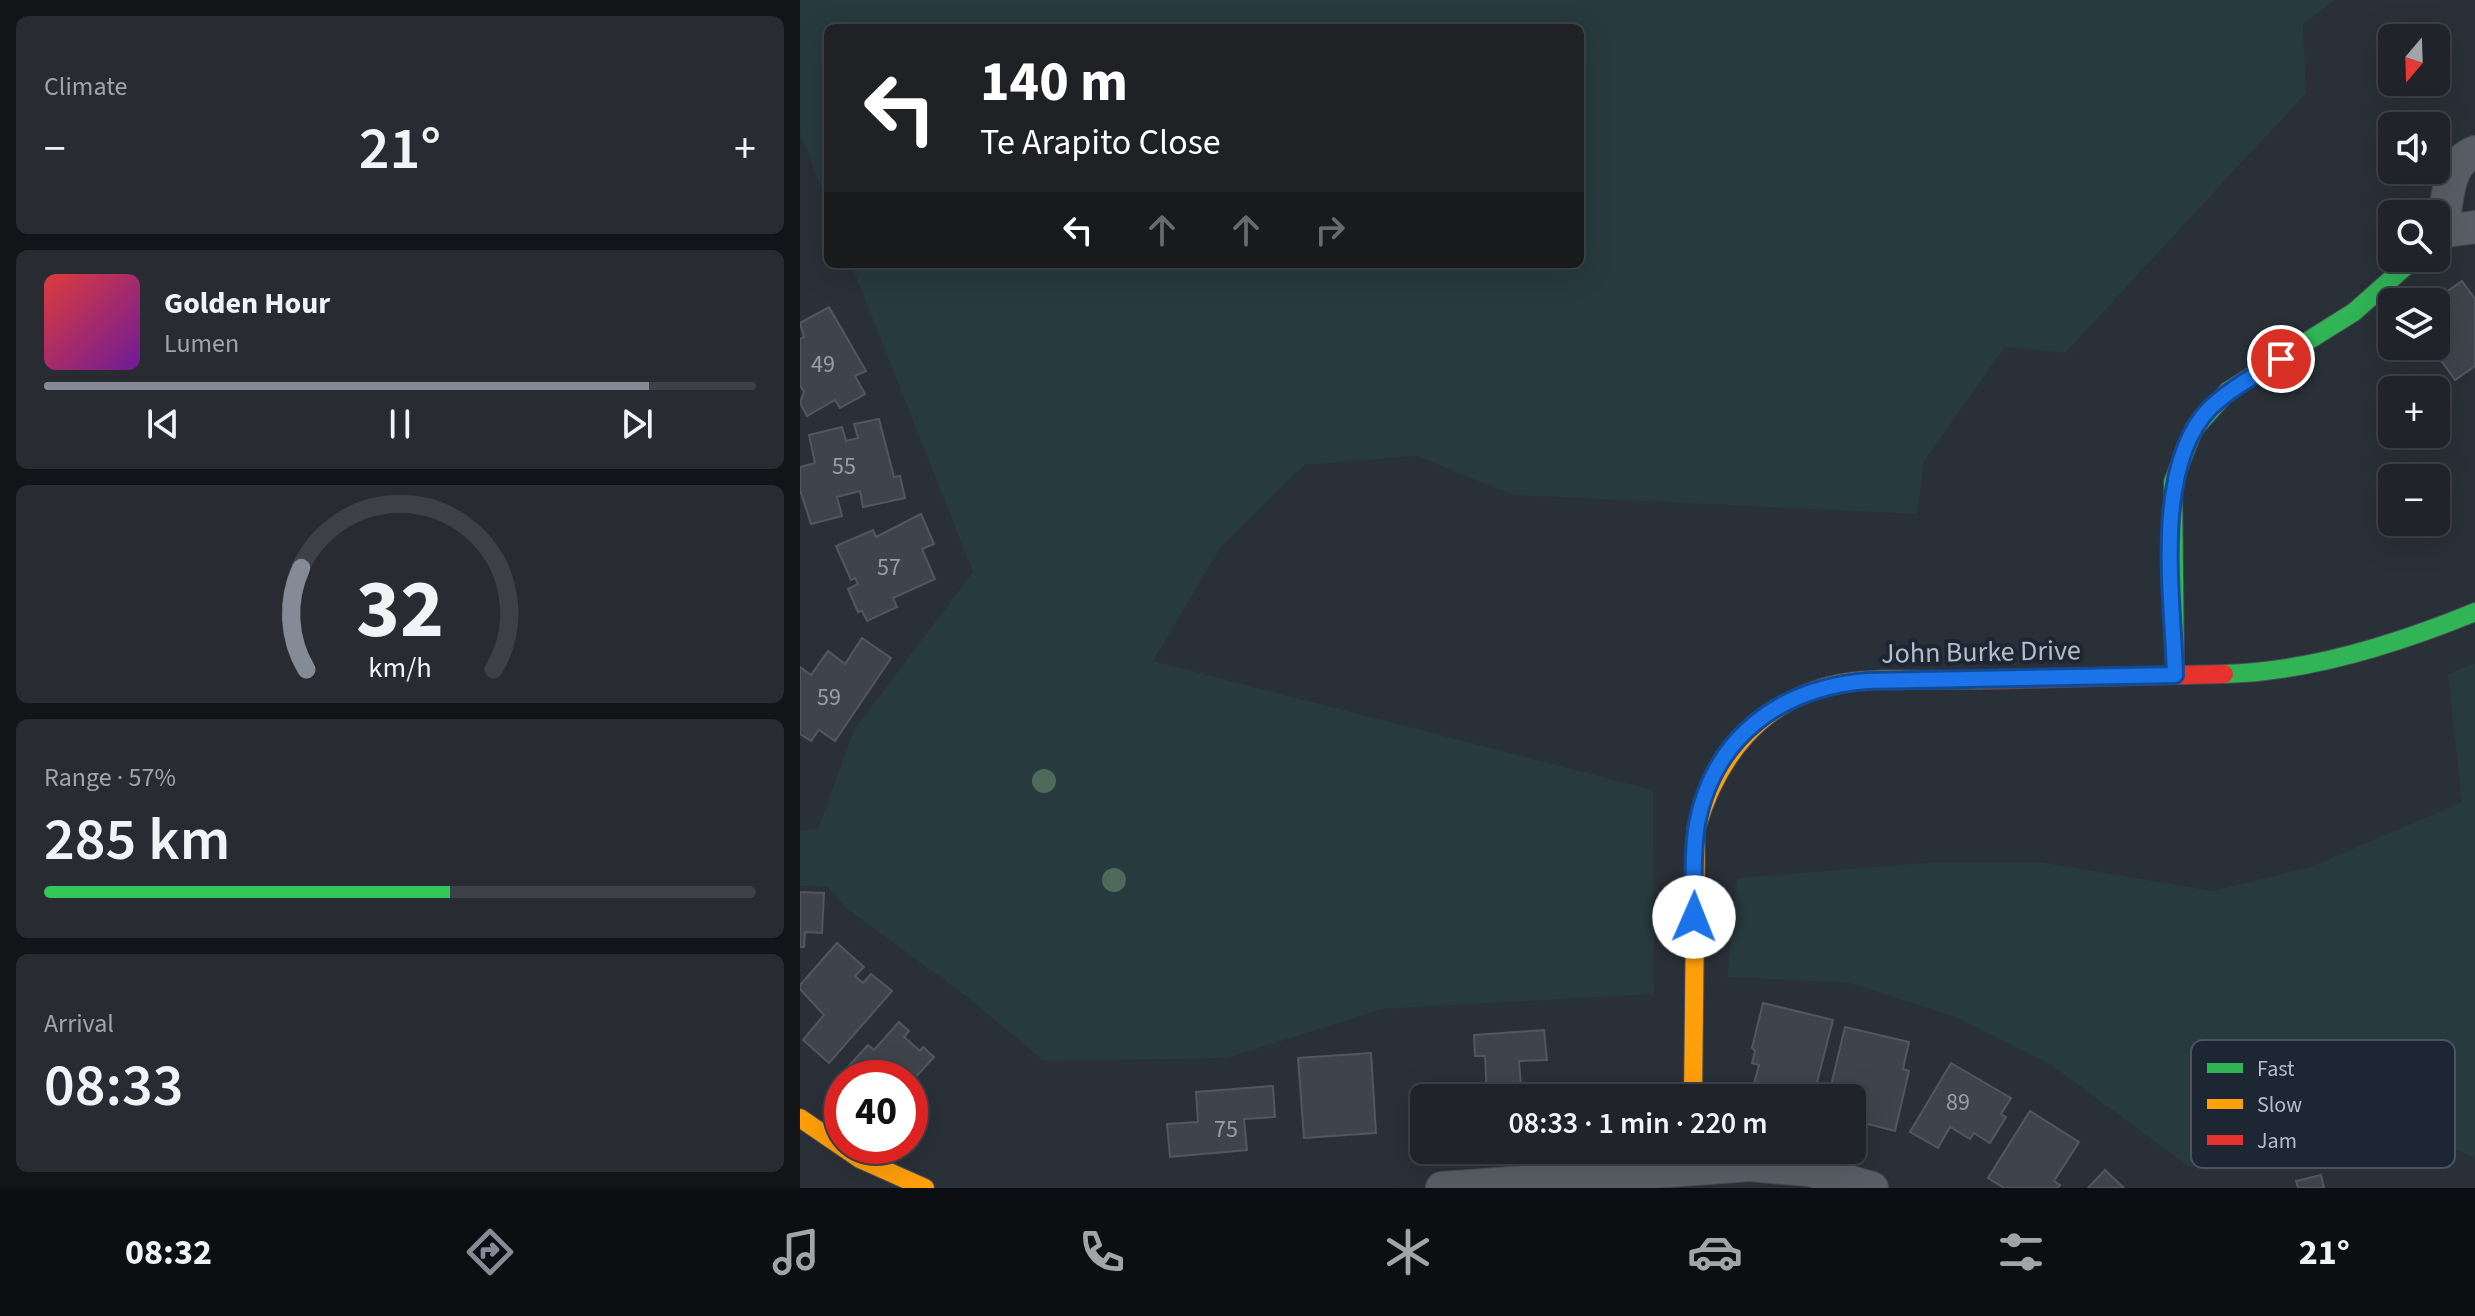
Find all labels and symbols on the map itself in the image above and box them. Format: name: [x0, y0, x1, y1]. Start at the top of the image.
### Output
north arrow: [2378, 24, 2450, 96]
pin: [2247, 325, 2315, 393]
house number: 49: [811, 347, 835, 382]
house number: 55: [832, 449, 856, 484]
house number: 57: [877, 550, 901, 585]
street label: John Burke Drive: [1881, 630, 2081, 674]
house number: 59: [817, 680, 841, 715]
position arrow: [1652, 875, 1736, 959]
legend: [2191, 1040, 2455, 1168]
text: Fast: [2257, 1053, 2295, 1085]
speed limit sign: 40: [824, 1060, 928, 1164]
house number: 89: [1946, 1085, 1970, 1120]
text: Slow: [2257, 1089, 2302, 1121]
house number: 75: [1214, 1112, 1238, 1147]
text: Jam: [2257, 1125, 2297, 1157]

